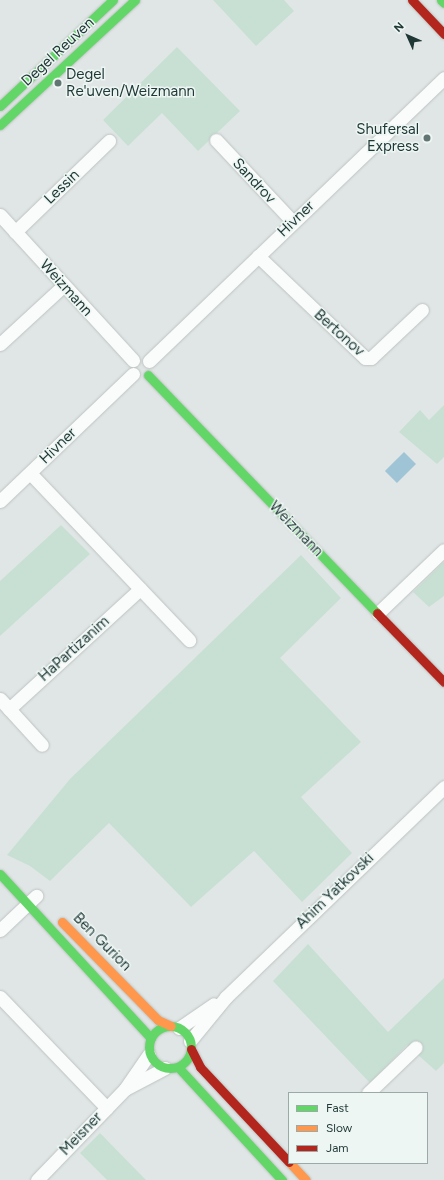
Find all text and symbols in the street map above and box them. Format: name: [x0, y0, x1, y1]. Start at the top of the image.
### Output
street label: Degel Reuven: [18, 14, 98, 90]
north arrow: [388, 16, 428, 56]
text: N: [392, 20, 407, 35]
place label: Degel Re'uven/Weizmann: [66, 65, 195, 100]
marker: Degel Re'uven/Weizmann: [53, 78, 63, 88]
place label: Shufersal Express: [356, 120, 419, 155]
marker: Shufersal Express: [422, 133, 432, 143]
street label: Sandrov: [229, 155, 279, 207]
street label: Lessin: [41, 166, 83, 208]
street label: Hivner: [274, 197, 318, 241]
street label: Weizmann: [36, 256, 96, 320]
street label: Bertonov: [310, 306, 368, 360]
street label: Hivner: [36, 424, 80, 468]
street label: Weizmann: [265, 498, 327, 560]
street label: HaPartizanim: [35, 613, 113, 685]
street label: Ahim Yatkovski: [292, 849, 378, 933]
street label: Ben Gurion: [69, 909, 135, 975]
legend: [288, 1092, 428, 1164]
text: Fast: [326, 1101, 349, 1115]
street label: Meisner: [56, 1109, 106, 1159]
text: Slow: [326, 1121, 352, 1135]
text: Jam: [326, 1141, 349, 1155]

